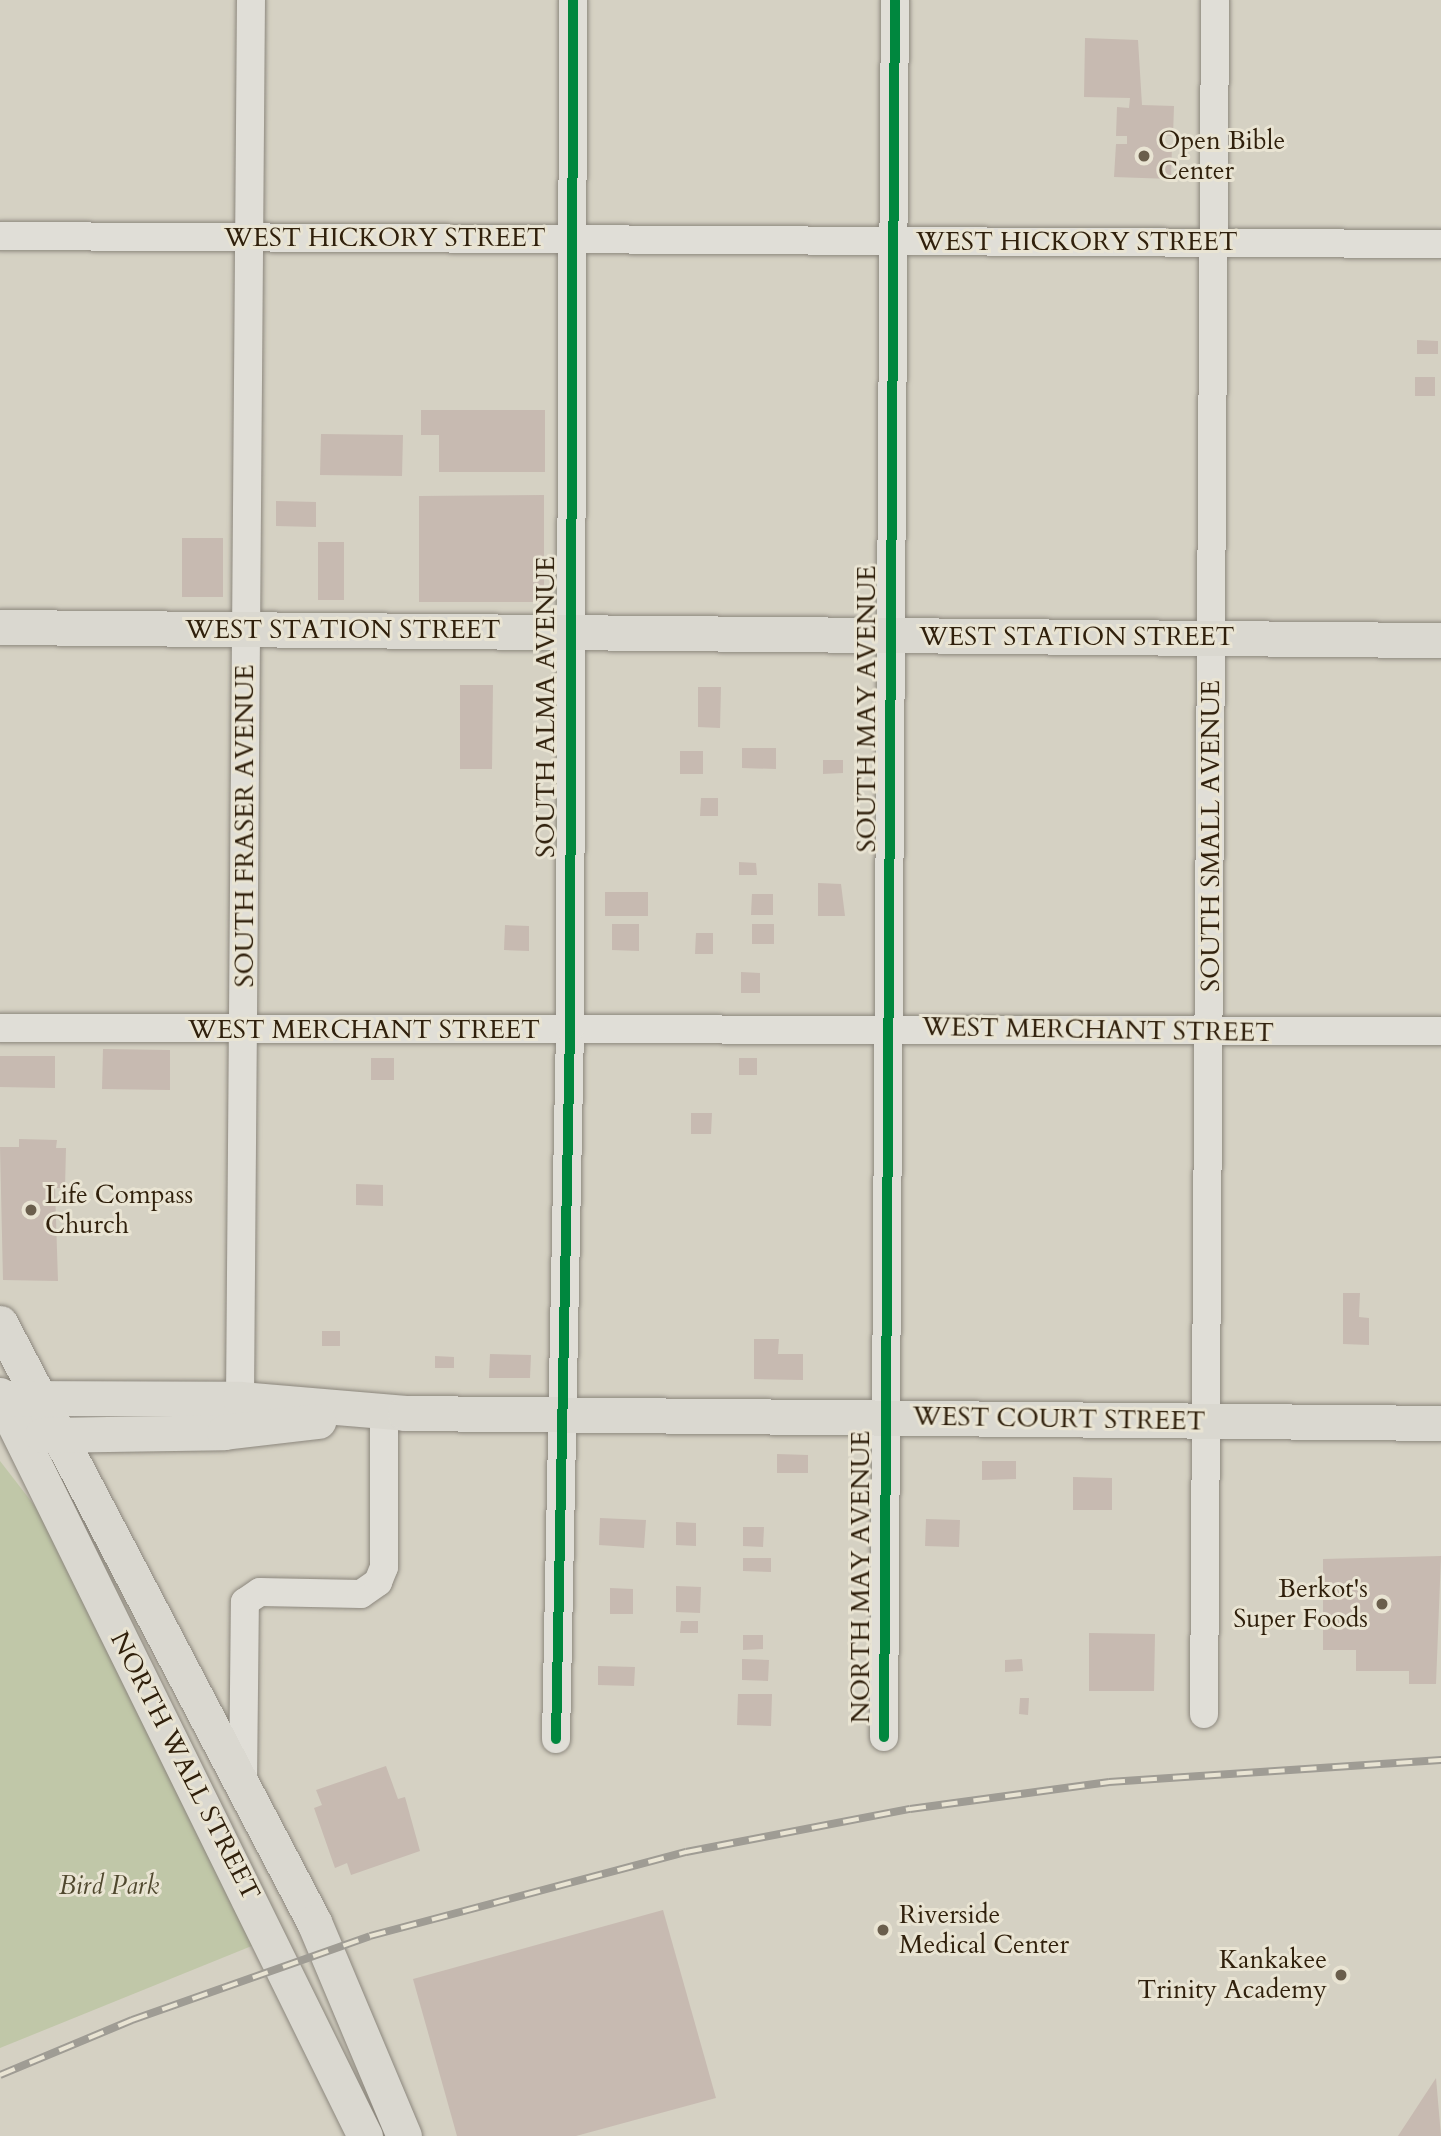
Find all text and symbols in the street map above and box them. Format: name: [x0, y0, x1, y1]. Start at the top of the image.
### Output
place label: Open Bible Center: [1158, 125, 1285, 186]
marker: Open Bible Center: [1136, 148, 1152, 164]
street label: WEST HICKORY STREET: [224, 222, 546, 254]
street label: WEST HICKORY STREET: [916, 226, 1238, 258]
street label: SOUTH ALMA AVENUE: [530, 556, 562, 858]
street label: SOUTH MAY AVENUE: [851, 566, 883, 852]
street label: WEST STATION STREET: [185, 614, 501, 646]
street label: WEST STATION STREET: [919, 621, 1235, 653]
street label: SOUTH FRASER AVENUE: [229, 664, 261, 988]
street label: SOUTH SMALL AVENUE: [1195, 680, 1227, 992]
street label: WEST MERCHANT STREET: [922, 1011, 1274, 1049]
street label: WEST MERCHANT STREET: [188, 1014, 540, 1046]
place label: Life Compass Church: [45, 1179, 193, 1240]
marker: Life Compass Church: [23, 1202, 39, 1218]
street label: WEST COURT STREET: [912, 1401, 1206, 1437]
street label: NORTH MAY AVENUE: [845, 1431, 877, 1723]
place label: Berkot's Super Foods: [1233, 1573, 1368, 1634]
marker: Berkot's Super Foods: [1374, 1596, 1390, 1612]
street label: NORTH WALL STREET: [104, 1626, 266, 1906]
park label: Bird Park: [59, 1870, 159, 1902]
place label: Riverside Medical Center: [899, 1899, 1069, 1960]
marker: Riverside Medical Center: [873, 1920, 893, 1940]
place label: Kankakee Trinity Academy: [1137, 1944, 1327, 2006]
marker: Kankakee Trinity Academy: [1333, 1967, 1349, 1983]

